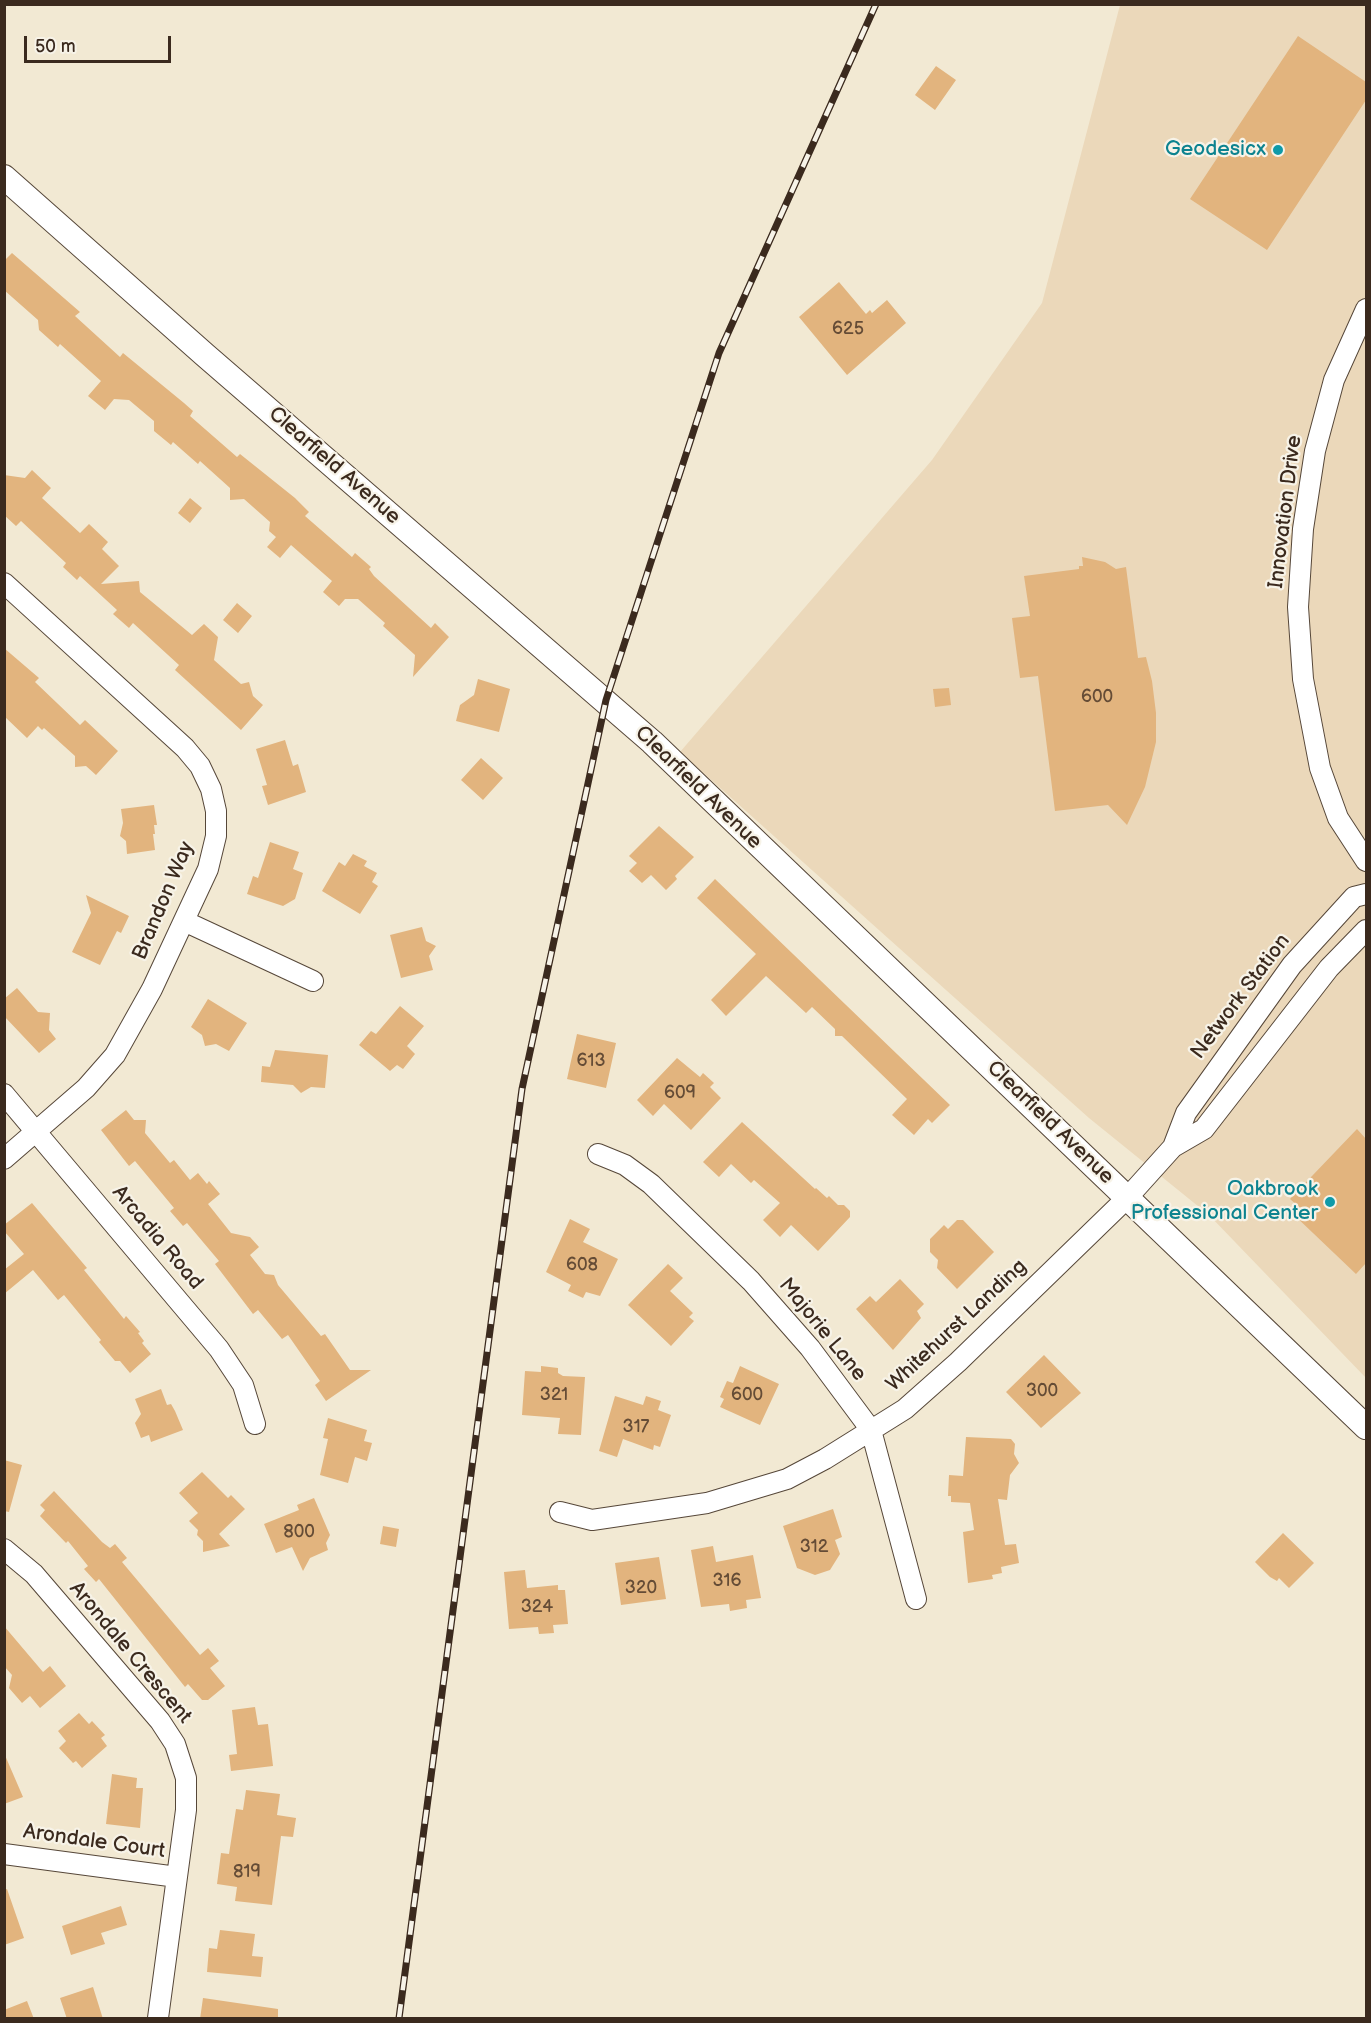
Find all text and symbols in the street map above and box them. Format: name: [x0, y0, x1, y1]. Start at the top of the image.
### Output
scale bar: [27, 24, 174, 62]
text: 50 m: [35, 36, 76, 57]
place label: Geodesicx: [1165, 137, 1266, 163]
marker: Geodesicx: [1271, 143, 1285, 157]
house number: 625: [832, 318, 864, 340]
street label: Clearfield Avenue: [263, 402, 405, 530]
street label: Innovation Drive: [1264, 434, 1308, 590]
house number: 600: [1081, 686, 1113, 708]
street label: Clearfield Avenue: [629, 721, 767, 855]
street label: Brandon Way: [128, 838, 200, 964]
street label: Network Station: [1186, 930, 1296, 1064]
house number: 613: [576, 1050, 606, 1072]
street label: Clearfield Avenue: [981, 1056, 1119, 1190]
house number: 609: [664, 1082, 696, 1104]
place label: Oakbrook Professional Center: [1131, 1177, 1318, 1227]
street label: Arcadia Road: [106, 1181, 208, 1295]
marker: Oakbrook Professional Center: [1323, 1195, 1337, 1209]
house number: 608: [566, 1254, 598, 1276]
street label: Whitehurst Landing: [882, 1255, 1032, 1397]
street label: Majorie Lane: [773, 1273, 871, 1387]
house number: 300: [1026, 1380, 1058, 1402]
house number: 321: [540, 1384, 568, 1406]
house number: 600: [731, 1384, 763, 1406]
house number: 317: [623, 1416, 649, 1438]
house number: 800: [283, 1521, 315, 1543]
house number: 312: [800, 1536, 828, 1558]
house number: 316: [712, 1570, 742, 1592]
street label: Arondale Crescent: [63, 1577, 197, 1729]
house number: 320: [625, 1577, 657, 1599]
house number: 324: [521, 1596, 553, 1618]
street label: Arondale Court: [21, 1820, 167, 1864]
house number: 819: [233, 1861, 261, 1883]

